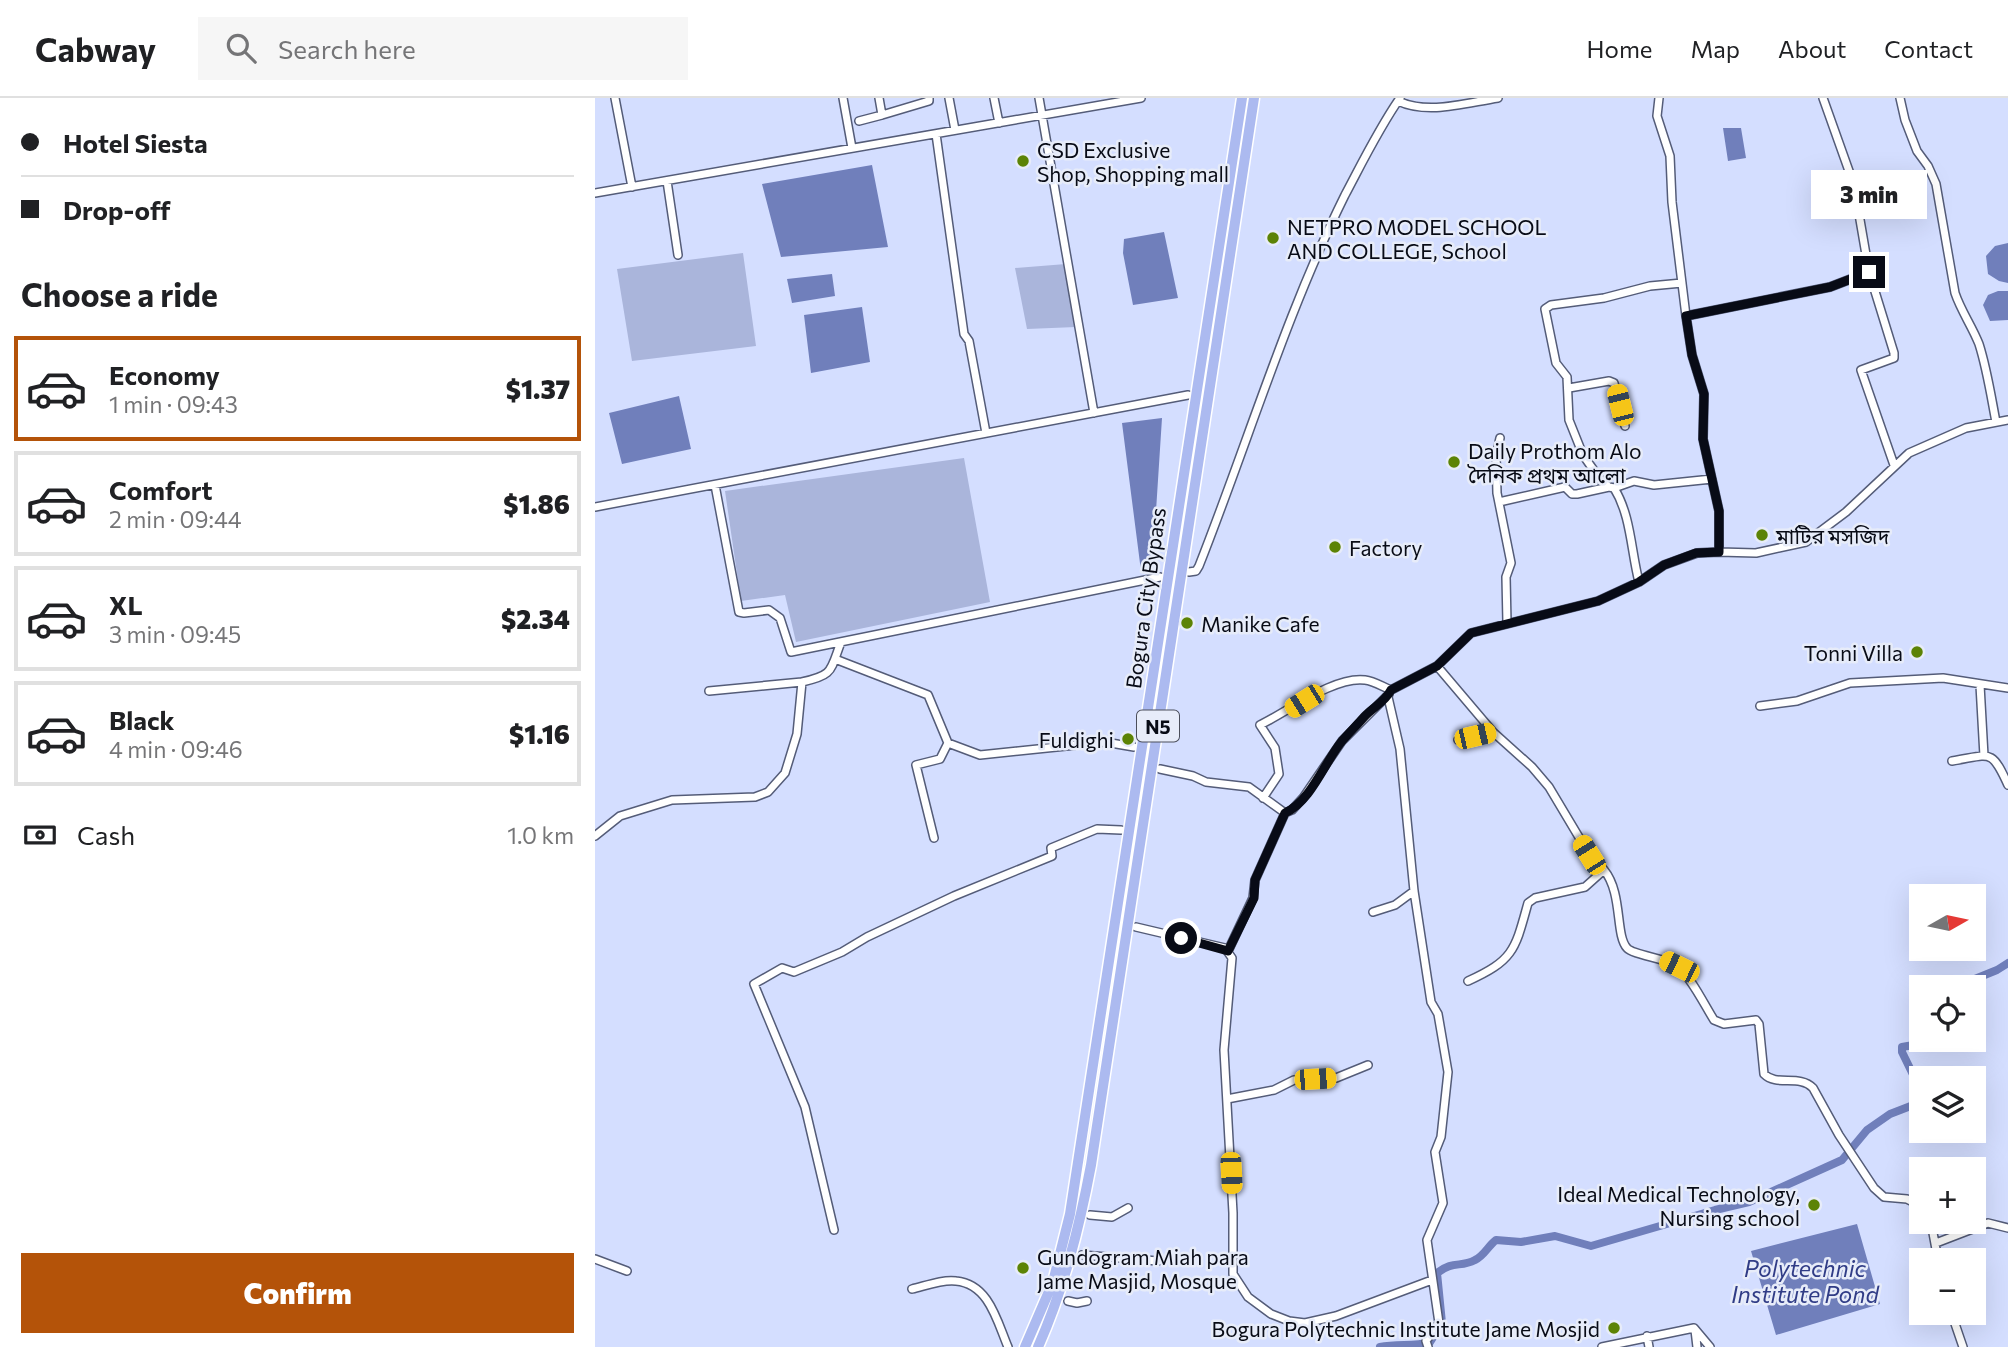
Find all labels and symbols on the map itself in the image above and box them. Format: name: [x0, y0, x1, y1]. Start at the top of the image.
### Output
place label: CSD Exclusive Shop, Shopping mall: [1037, 137, 1229, 186]
marker: CSD Exclusive Shop, Shopping mall: [1015, 153, 1031, 169]
callout: 3 min: [1811, 170, 1927, 220]
place label: NETPRO MODEL SCHOOL AND COLLEGE, School: [1287, 214, 1546, 263]
marker: NETPRO MODEL SCHOOL AND COLLEGE, School: [1265, 230, 1281, 246]
route end: [1853, 256, 1885, 288]
car: [1605, 382, 1636, 428]
place label: Daily Prothom Alo দৈনিক প্রথম আলো: [1467, 438, 1642, 487]
marker: Daily Prothom Alo দৈনিক প্রথম আলো: [1446, 454, 1462, 470]
street label: Bogura City Bypass: [1120, 506, 1170, 690]
place label: মাটির মসজিদ: [1775, 523, 1890, 548]
marker: মাটির মসজিদ: [1754, 527, 1770, 543]
place label: Factory: [1349, 535, 1422, 560]
marker: Factory: [1327, 539, 1343, 555]
place label: Manike Cafe: [1201, 611, 1320, 636]
marker: Manike Cafe: [1179, 615, 1195, 631]
place label: Tonni Villa: [1804, 640, 1903, 665]
marker: Tonni Villa: [1909, 644, 1925, 660]
car: [1281, 681, 1328, 721]
road number: N5: [1137, 710, 1179, 741]
car: [1453, 721, 1498, 751]
place label: Fuldighi: [1039, 727, 1114, 752]
marker: Fuldighi: [1120, 731, 1136, 747]
car: [1569, 832, 1610, 878]
north arrow: [1909, 884, 1986, 961]
route start: [1165, 922, 1197, 954]
car: [1656, 948, 1703, 986]
car: [1294, 1067, 1337, 1091]
car: [1220, 1151, 1243, 1195]
place label: Ideal Medical Technology, Nursing school: [1557, 1181, 1800, 1230]
marker: Ideal Medical Technology, Nursing school: [1806, 1197, 1822, 1213]
place label: Gundogram Miah para Jame Masjid, Mosque: [1037, 1244, 1249, 1293]
water label: Polytechnic Institute Pond: [1731, 1254, 1881, 1308]
marker: Gundogram Miah para Jame Masjid, Mosque: [1015, 1260, 1031, 1276]
place label: Bogura Polytechnic Institute Jame Mosjid: [1212, 1316, 1600, 1341]
marker: Bogura Polytechnic Institute Jame Mosjid: [1606, 1320, 1622, 1336]

